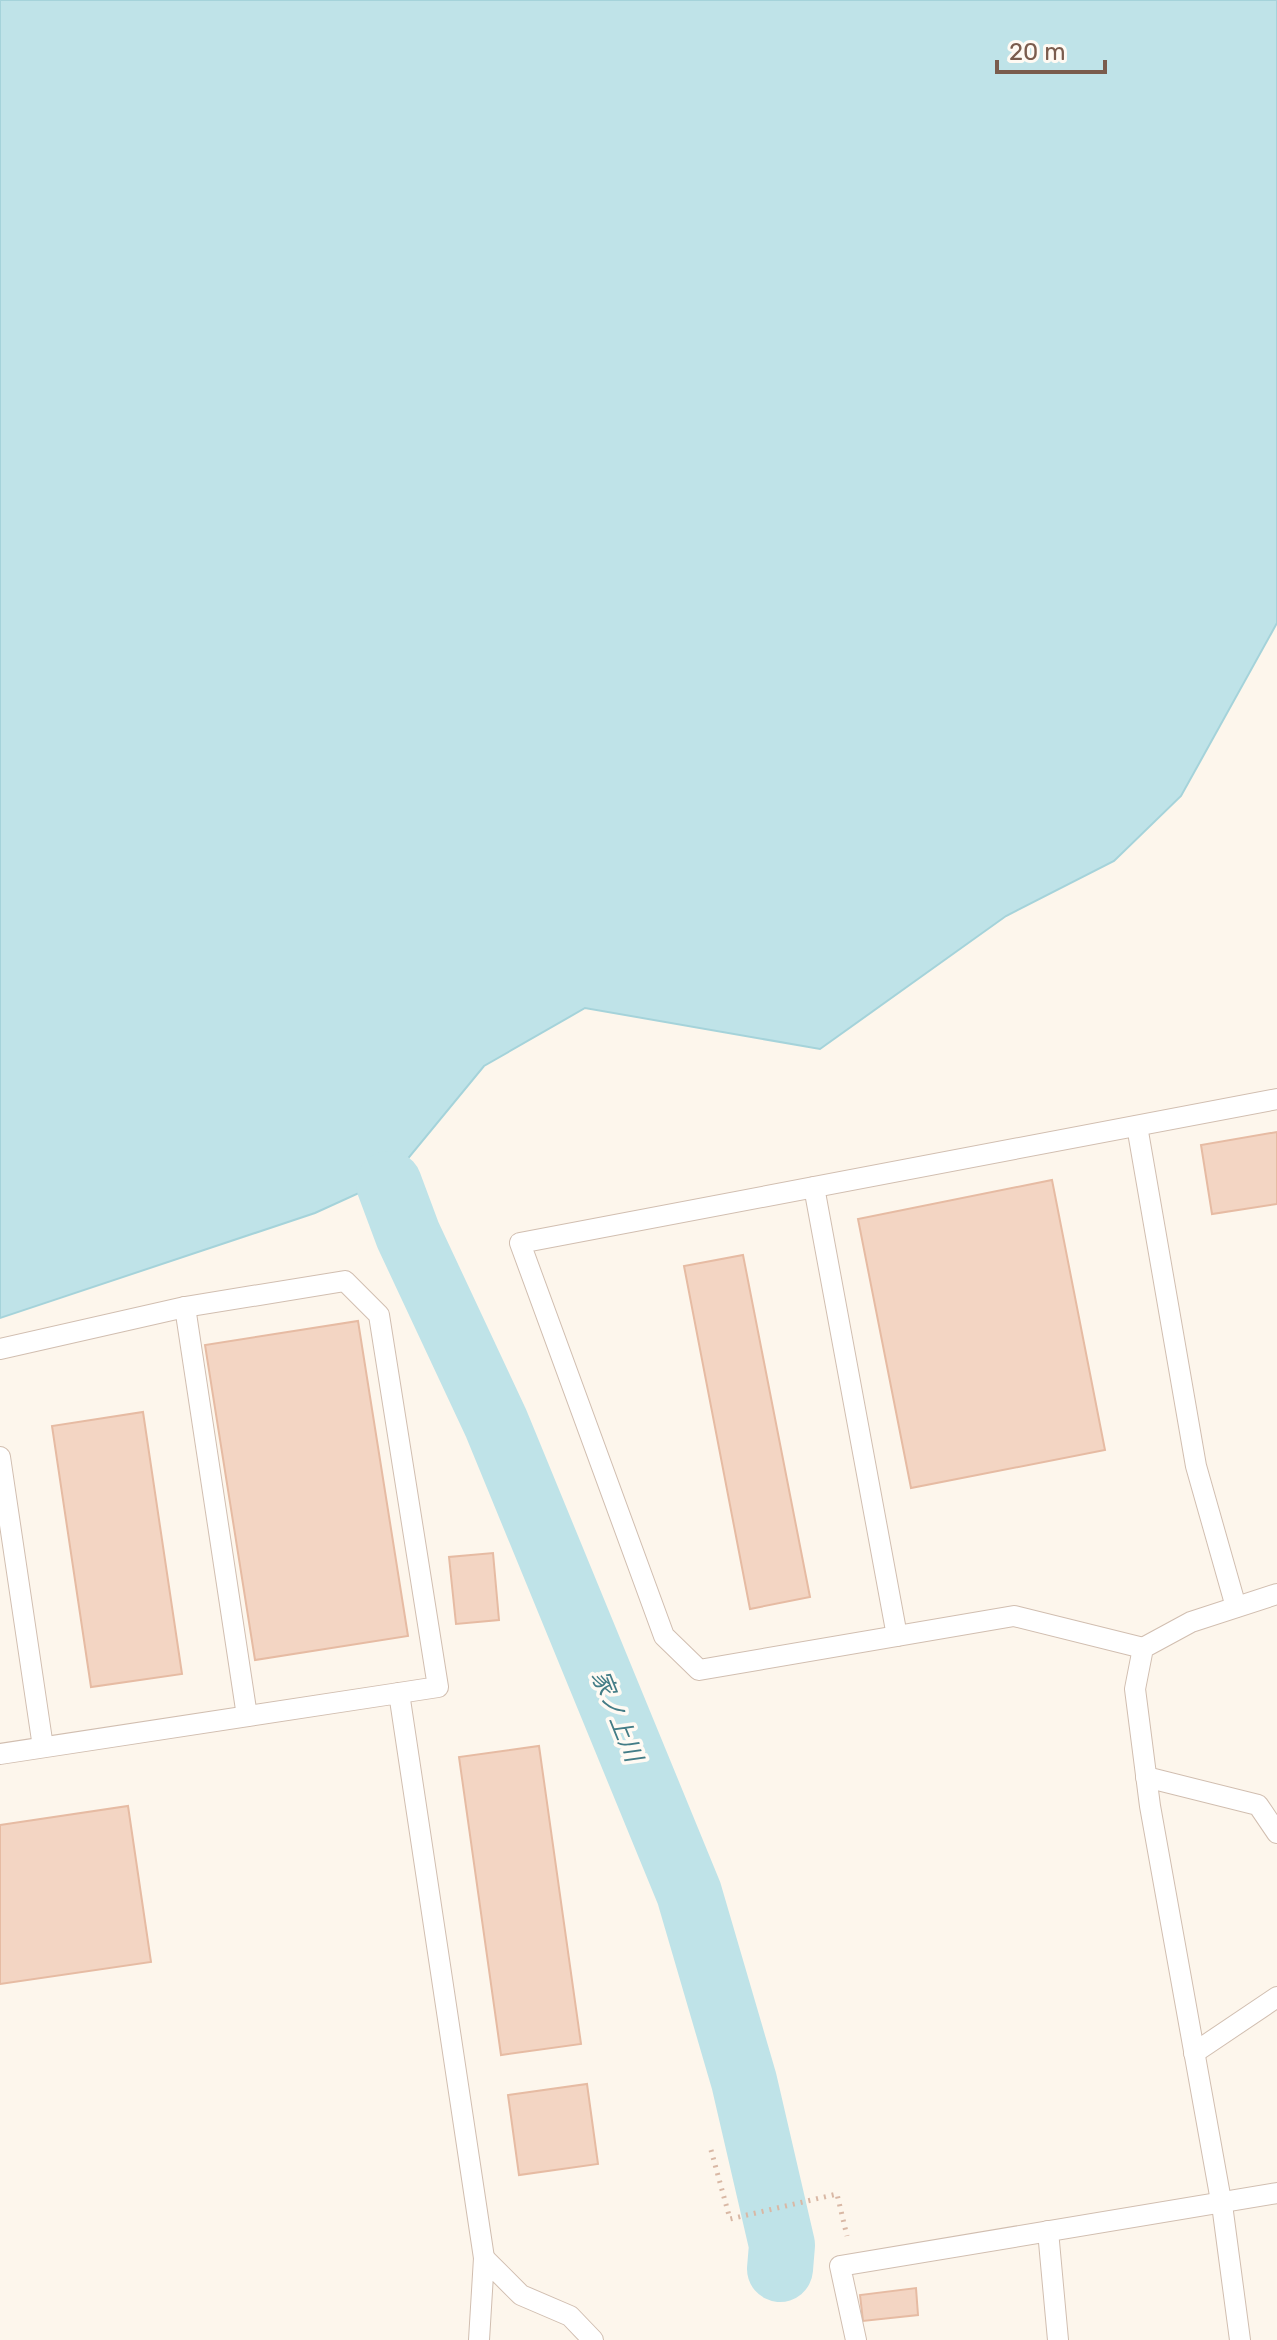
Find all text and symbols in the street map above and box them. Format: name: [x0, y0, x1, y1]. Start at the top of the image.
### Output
scale bar: [997, 24, 1105, 74]
text: 20 m: [1009, 38, 1066, 66]
water label: 家ノ上川: [586, 1666, 649, 1769]

